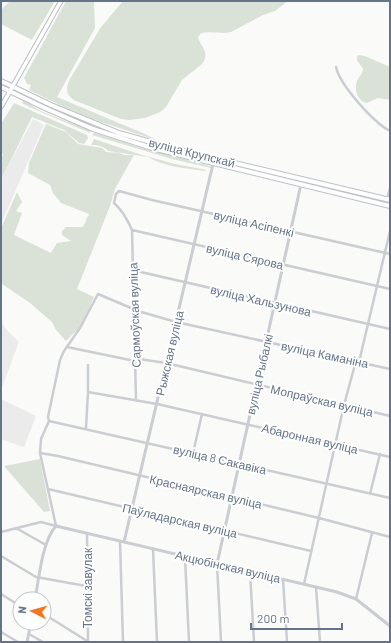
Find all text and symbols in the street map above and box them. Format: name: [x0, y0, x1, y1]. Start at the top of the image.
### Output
street label: вуліца Крупскай: [147, 135, 237, 170]
street label: вуліца Асіпенкі: [212, 207, 295, 240]
street label: вуліца Сярова: [205, 240, 285, 273]
street label: Сармоўская вуліца: [125, 262, 144, 368]
street label: вуліца Хальзунова: [209, 282, 313, 319]
street label: Рыжская вуліца: [152, 309, 187, 397]
street label: вуліца Рыбалкі: [243, 332, 276, 416]
street label: вуліца Каманіна: [280, 338, 370, 371]
street label: Мопраўская вуліца: [269, 381, 375, 420]
street label: Абаронная вуліца: [260, 420, 360, 457]
street label: вуліца 8 Сакавіка: [172, 441, 268, 478]
street label: Краснаярская вуліца: [148, 471, 264, 512]
street label: Паўладарская вуліца: [121, 500, 239, 541]
street label: Томскі завулак: [80, 547, 95, 628]
street label: Акцюбінская вуліца: [174, 547, 282, 586]
north arrow: [12, 591, 52, 631]
scale bar: [251, 605, 342, 631]
text: N: [15, 606, 28, 614]
text: 200 m: [257, 611, 289, 625]

